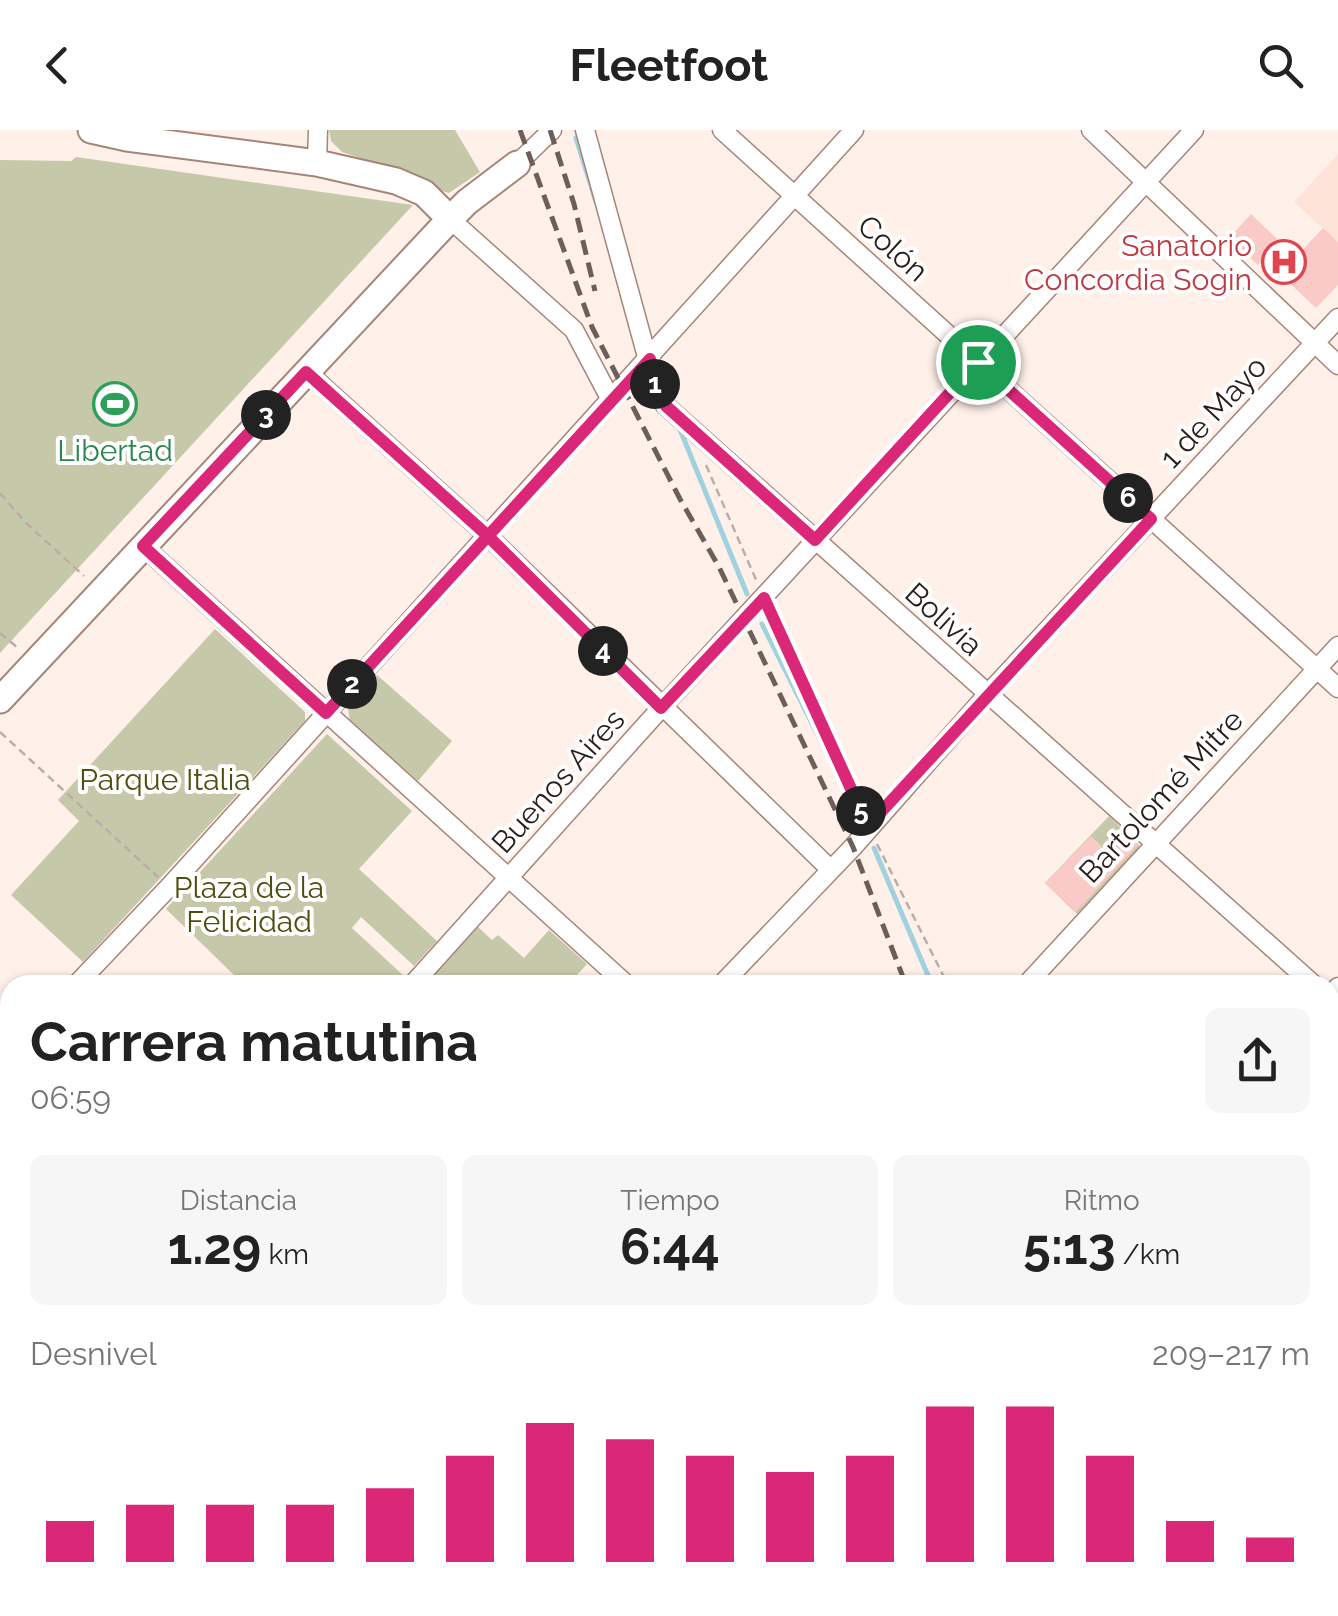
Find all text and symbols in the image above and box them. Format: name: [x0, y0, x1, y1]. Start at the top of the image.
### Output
icon: back: [30, 38, 85, 93]
icon: search: [1253, 38, 1308, 93]
text: Fleetfoot: [570, 39, 768, 92]
street label: Colón: [851, 208, 935, 288]
place label: Sanatorio Concordia Sogin: [1024, 228, 1252, 297]
hospital icon: Sanatorio Concordia Sogin: [1261, 239, 1307, 285]
pin: [936, 320, 1021, 405]
icon: arrive: [951, 335, 1006, 390]
street label: 1 de Mayo: [1152, 349, 1274, 475]
pin: 1: [630, 359, 680, 409]
text: 1: [648, 367, 662, 400]
sports icon: Libertad: [92, 381, 138, 427]
pin: 3: [241, 390, 291, 440]
text: 3: [258, 398, 274, 431]
place label: Libertad: [57, 433, 173, 468]
pin: 6: [1103, 473, 1153, 523]
text: 6: [1120, 481, 1137, 514]
street label: Bolivia: [898, 575, 990, 663]
pin: 4: [578, 626, 628, 676]
text: 4: [595, 634, 611, 667]
pin: 2: [327, 659, 377, 709]
text: 2: [344, 667, 360, 700]
street label: Buenos Aires: [484, 702, 632, 860]
street label: Bartolomé Mitre: [1072, 702, 1250, 890]
park label: Parque Italia: [79, 762, 251, 797]
pin: 5: [836, 786, 886, 836]
text: 5: [853, 794, 869, 827]
park label: Plaza de la Felicidad: [174, 870, 324, 939]
button: share: [1205, 1008, 1310, 1113]
text: Carrera matutina: [30, 1009, 478, 1074]
text: 06:59: [30, 1079, 111, 1116]
text: Distancia: [180, 1184, 297, 1217]
text: Tiempo: [620, 1184, 720, 1217]
text: Ritmo: [1064, 1184, 1140, 1217]
text: 1.29: [168, 1217, 261, 1276]
text: 6:44: [620, 1217, 720, 1276]
text: 5:13: [1023, 1217, 1116, 1276]
text: km: [261, 1238, 309, 1271]
text: /km: [1116, 1238, 1180, 1271]
text: Desnivel: [30, 1335, 157, 1372]
text: 209–217 m: [1152, 1335, 1310, 1372]

